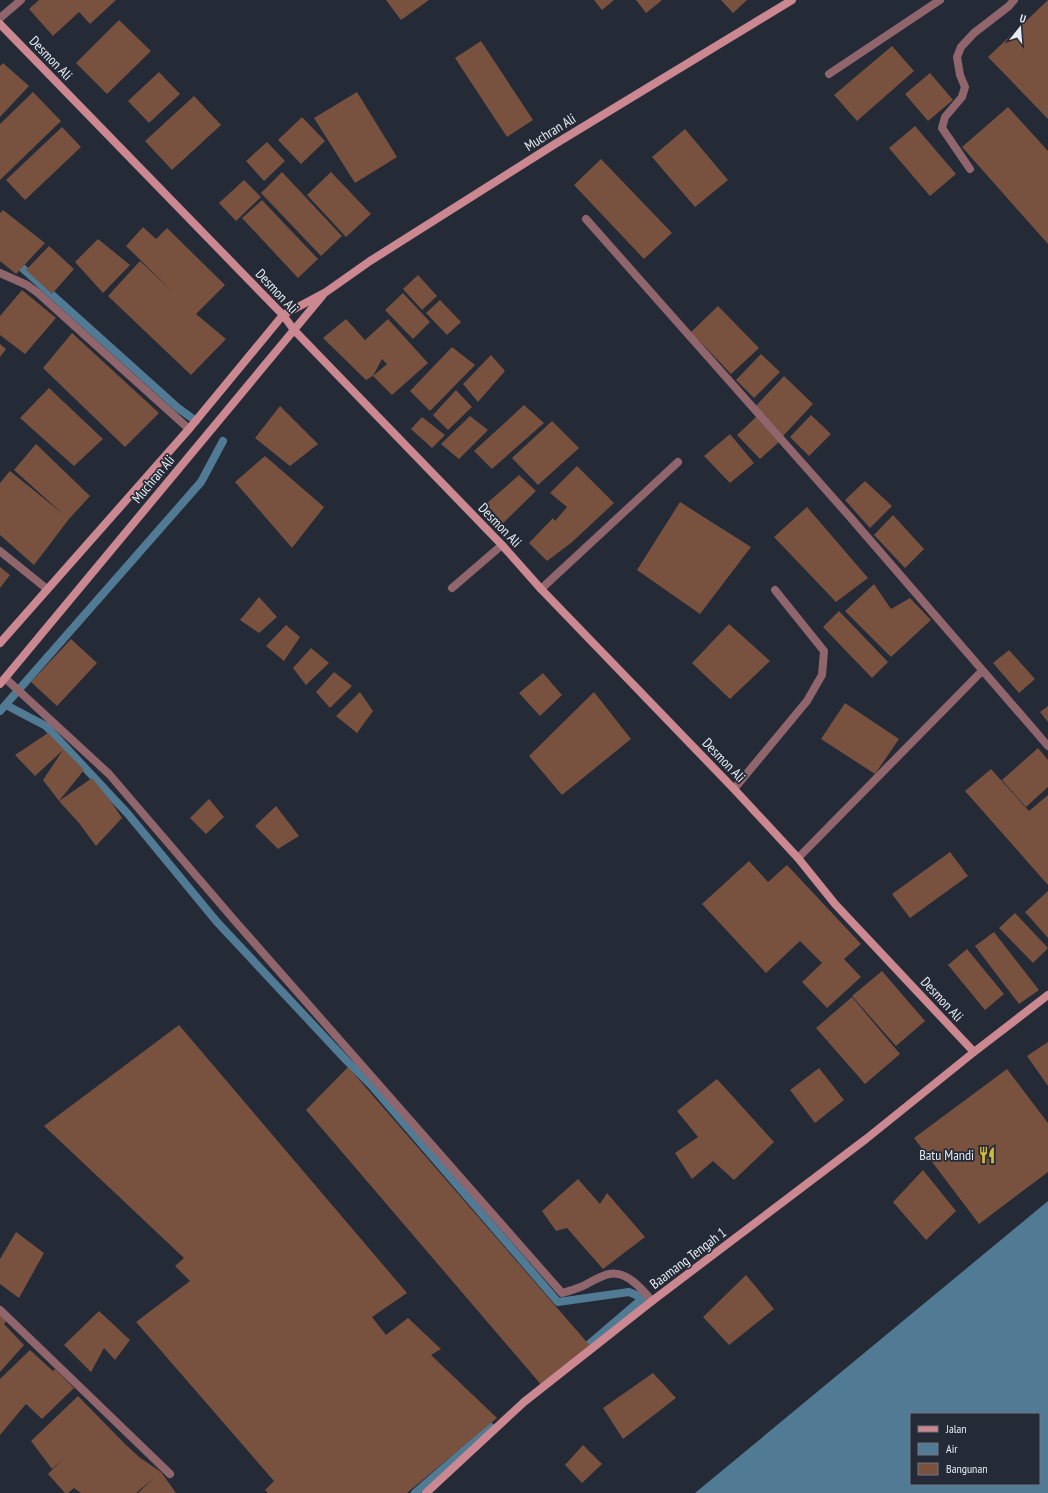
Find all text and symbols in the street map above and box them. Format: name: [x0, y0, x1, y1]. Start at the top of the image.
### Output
north arrow: [1000, 8, 1040, 48]
text: U: [1018, 11, 1028, 26]
street label: Desmon Ali: [26, 32, 76, 84]
street label: Muchran Ali: [521, 109, 579, 155]
street label: Desmon Ali: [252, 265, 302, 317]
street label: Muchran Ali: [128, 451, 178, 507]
street label: Desmon Ali: [475, 499, 525, 551]
street label: Desmon Ali: [699, 734, 749, 786]
street label: Desmon Ali: [917, 973, 967, 1025]
restaurant icon: Batu Mandi: [977, 1145, 997, 1165]
place label: Batu Mandi: [919, 1146, 974, 1164]
street label: Baamang Tengah 1: [646, 1223, 730, 1293]
legend: [910, 1413, 1040, 1485]
text: Jalan: [945, 1421, 967, 1436]
text: Air: [946, 1441, 958, 1456]
text: Bangunan: [946, 1461, 987, 1476]

